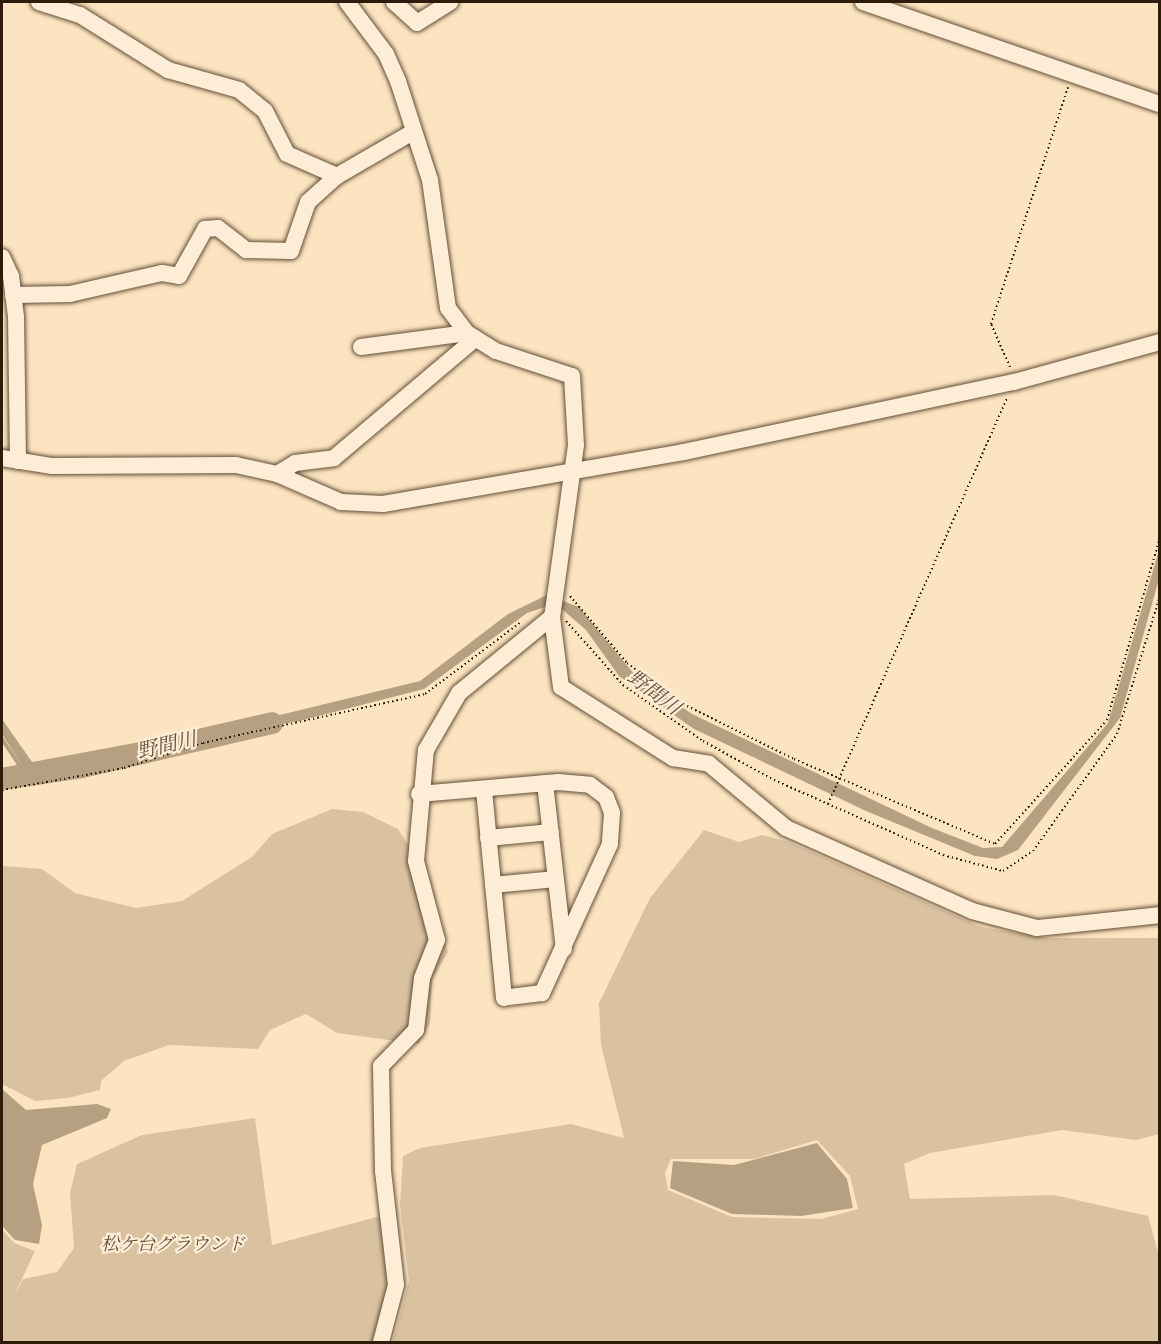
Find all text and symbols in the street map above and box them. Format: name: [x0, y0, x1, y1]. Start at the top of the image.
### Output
water label: 野間川: [622, 666, 684, 722]
water label: 野間川: [135, 729, 199, 765]
park label: 松ケ台グラウンド: [101, 1234, 245, 1256]

